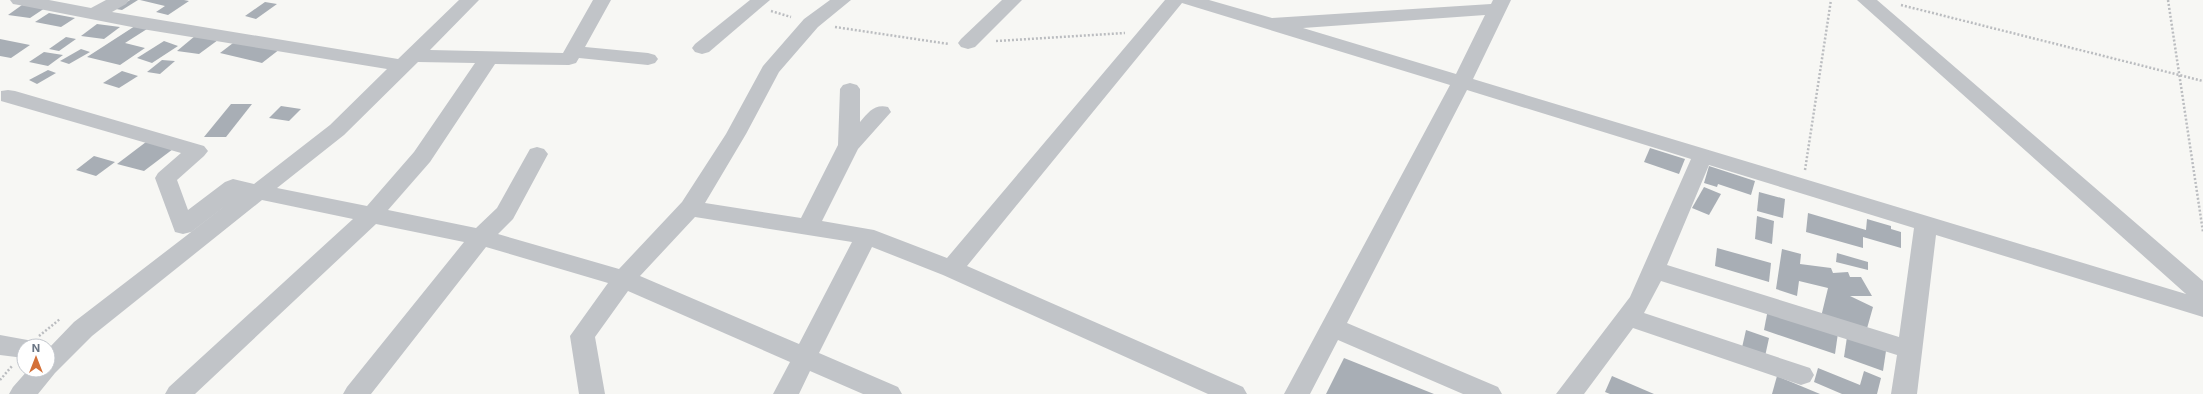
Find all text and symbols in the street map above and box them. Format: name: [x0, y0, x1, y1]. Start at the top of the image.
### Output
north arrow: [16, 338, 56, 378]
text: N: [32, 341, 40, 355]

